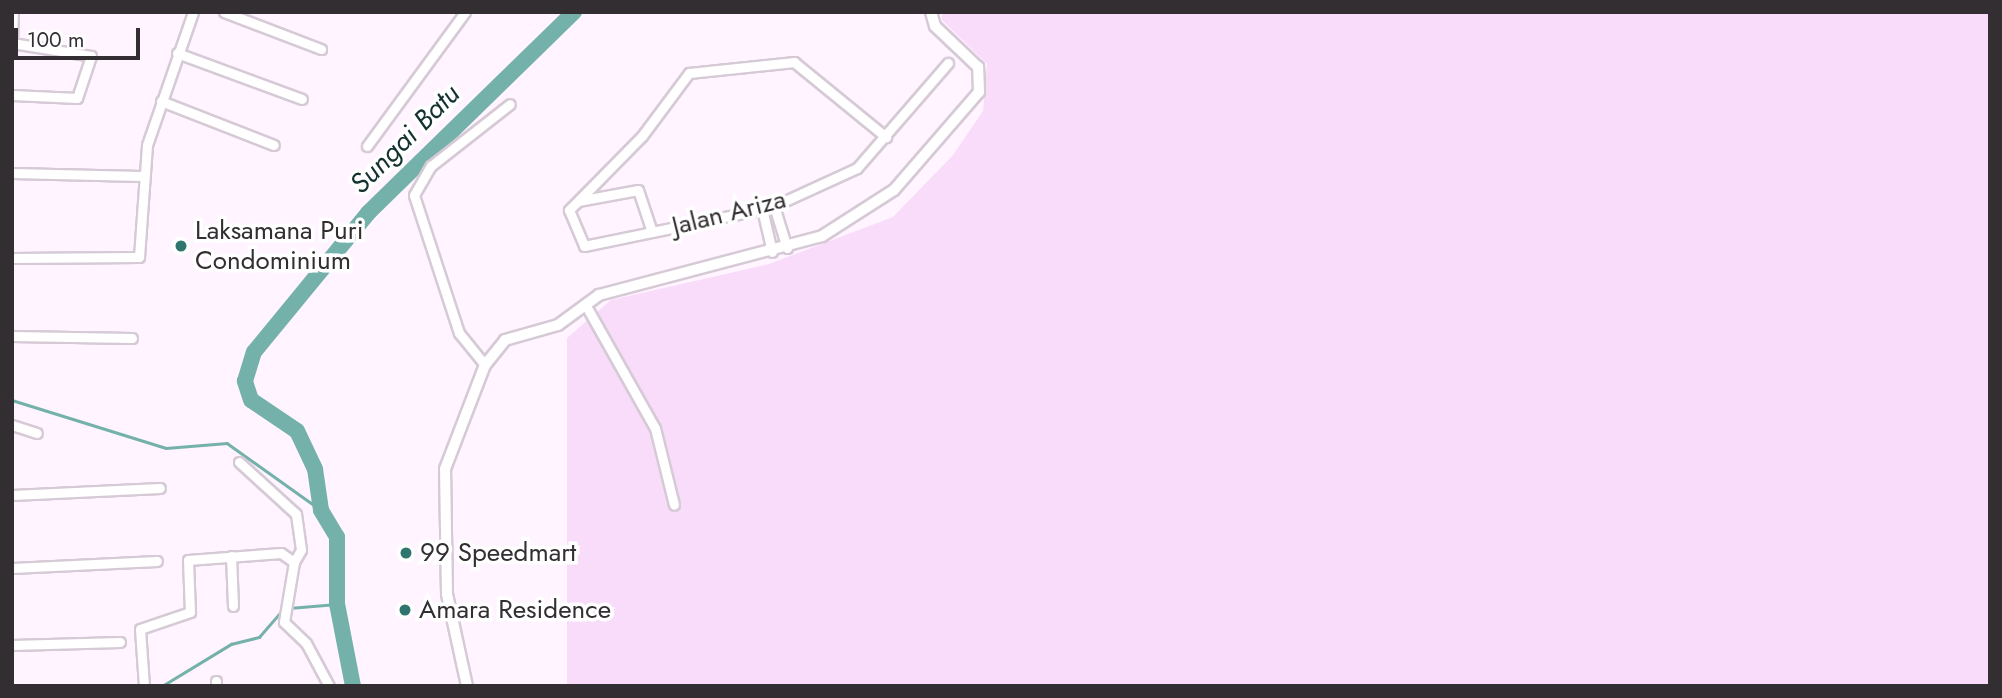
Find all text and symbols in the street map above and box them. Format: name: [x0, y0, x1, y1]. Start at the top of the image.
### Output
scale bar: [18, 14, 144, 58]
text: 100 m: [27, 25, 84, 55]
water label: Sungai Batu: [343, 77, 467, 201]
street label: Jalan Ariza: [669, 184, 789, 242]
place label: Laksamana Puri Condominium: [195, 215, 363, 276]
marker: Laksamana Puri Condominium: [173, 238, 189, 254]
place label: 99 Speedmart: [420, 537, 576, 569]
marker: 99 Speedmart: [398, 545, 414, 561]
place label: Amara Residence: [419, 594, 611, 626]
marker: Amara Residence: [397, 602, 413, 618]

